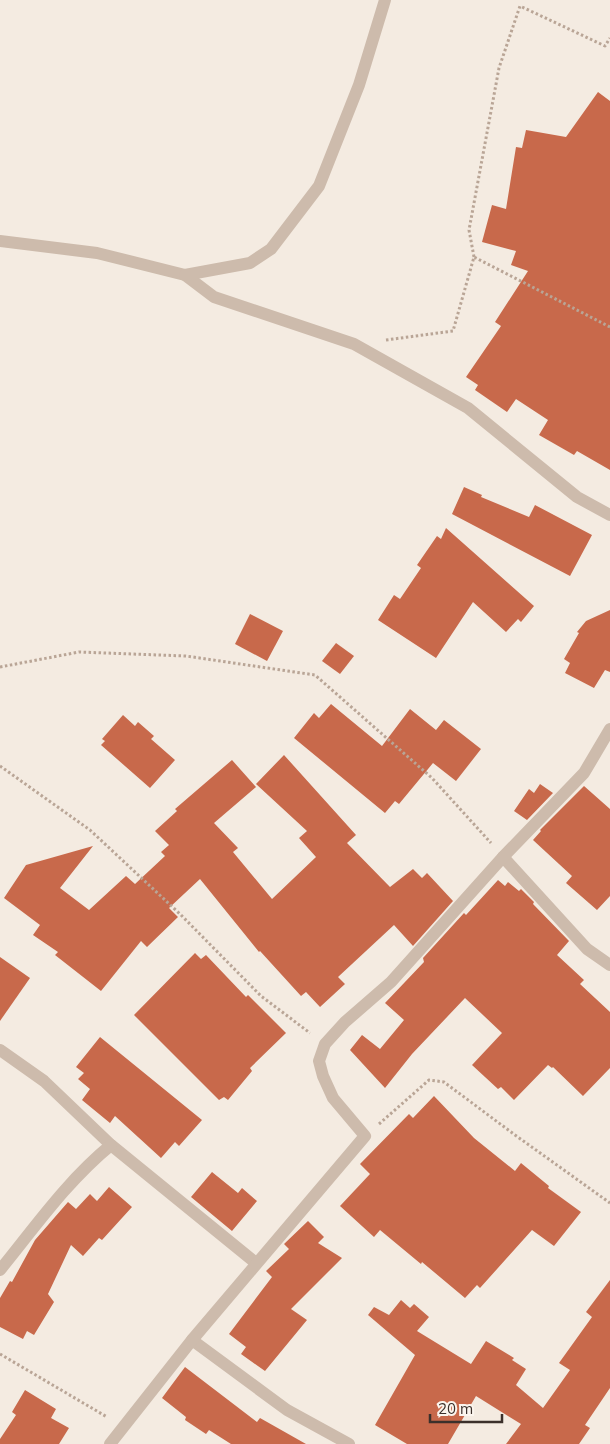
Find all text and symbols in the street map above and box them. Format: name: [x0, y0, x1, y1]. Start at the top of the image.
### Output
scale bar: [430, 1392, 502, 1424]
text: 20 m: [438, 1399, 473, 1418]

